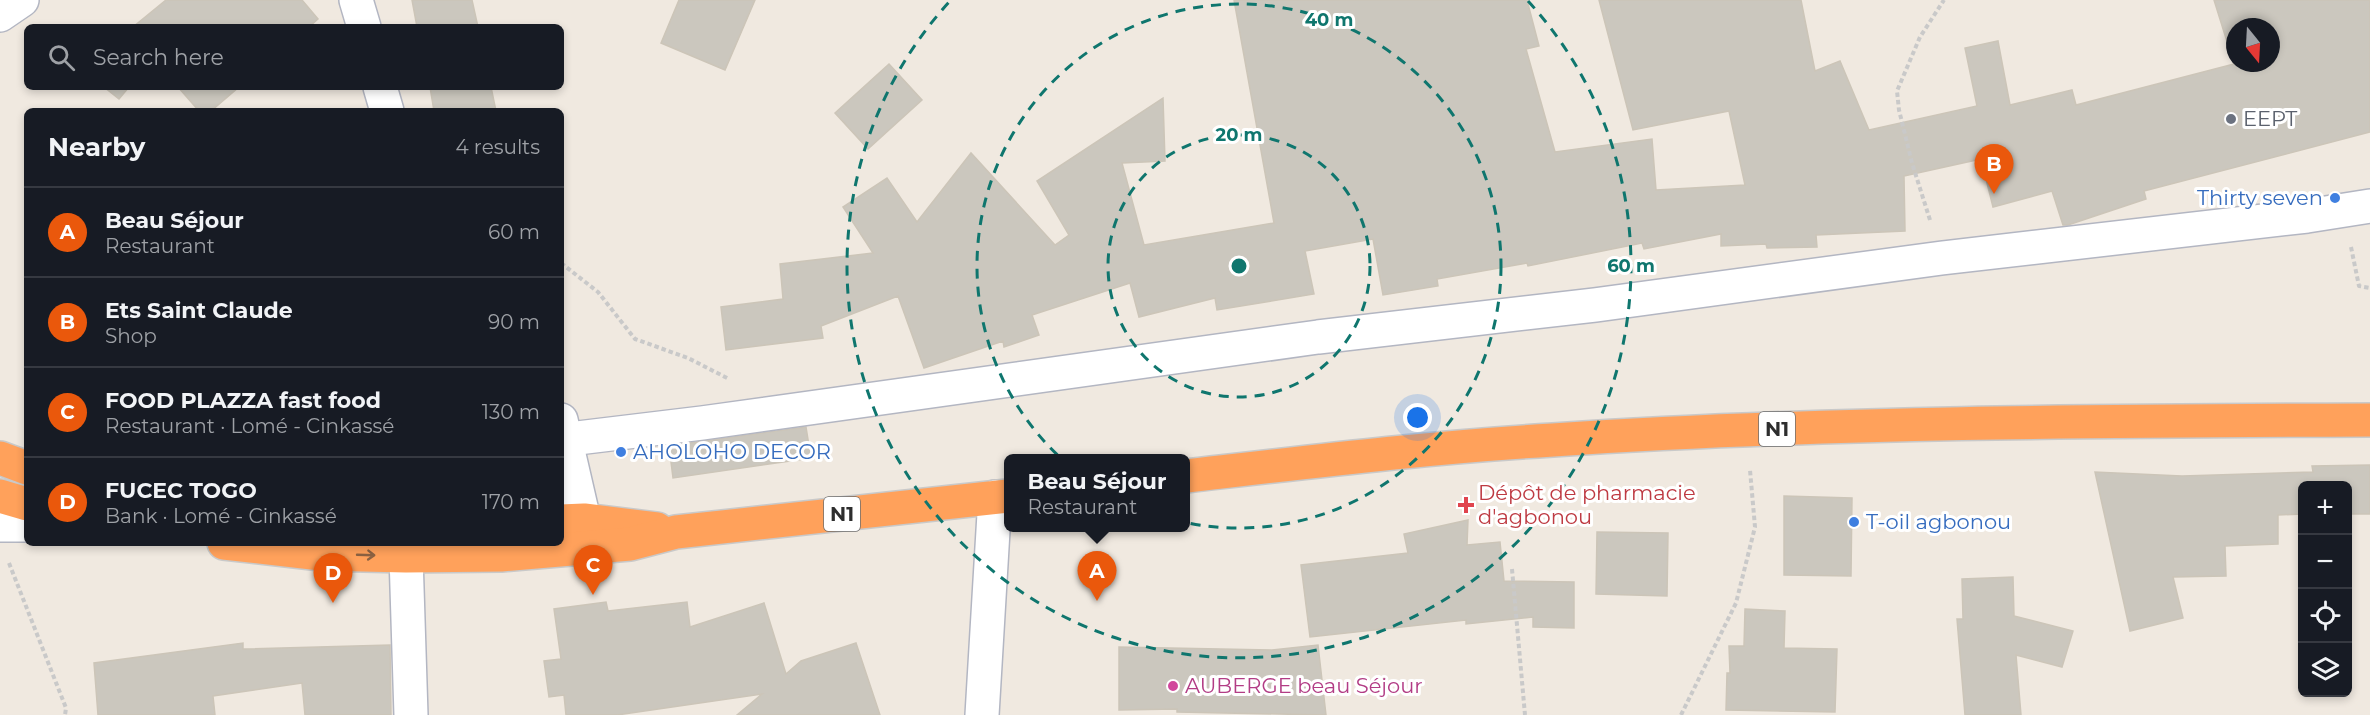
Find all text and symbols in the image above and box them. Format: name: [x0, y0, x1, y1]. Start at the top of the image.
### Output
text: 40 m: [1305, 9, 1353, 31]
north arrow: [2226, 18, 2280, 72]
search box: [24, 24, 564, 90]
icon: search: [45, 41, 78, 74]
text: Search here: [93, 44, 224, 71]
place label: EEPT: [2243, 106, 2297, 131]
marker: EEPT: [2224, 112, 2238, 126]
text: 20 m: [1216, 124, 1262, 146]
text: Nearby: [48, 131, 145, 163]
text: 4 results: [455, 135, 540, 159]
pin: B: [1974, 144, 2014, 194]
place label: Thirty seven: [2197, 185, 2323, 210]
marker: Thirty seven: [2328, 191, 2342, 205]
text: Beau Séjour: [105, 207, 244, 234]
text: A: [60, 220, 75, 244]
text: 60 m: [488, 220, 540, 244]
text: Restaurant: [105, 234, 215, 258]
text: 60 m: [1607, 255, 1655, 277]
centre of rings: [1229, 256, 1249, 276]
text: Ets Saint Claude: [105, 297, 293, 324]
text: B: [60, 310, 75, 334]
text: 90 m: [488, 310, 540, 334]
text: Shop: [105, 324, 157, 348]
text: FOOD PLAZZA fast food: [105, 387, 381, 414]
text: C: [60, 400, 75, 424]
text: 130 m: [482, 400, 540, 424]
your location: [1403, 403, 1432, 432]
road number: N1: [1759, 412, 1795, 446]
text: Restaurant · Lomé - Cinkassé: [105, 414, 394, 438]
place label: AHOLOHO DECOR: [633, 439, 831, 464]
marker: AHOLOHO DECOR: [614, 445, 628, 459]
popup: [1004, 454, 1190, 532]
text: Beau Séjour: [1028, 468, 1166, 495]
text: FUCEC TOGO: [105, 477, 257, 504]
place label: Dépôt de pharmacie d'agbonou: [1478, 480, 1696, 529]
map controls: [2298, 481, 2352, 697]
button: +: [2298, 481, 2352, 535]
text: D: [59, 490, 76, 514]
text: 170 m: [482, 490, 540, 514]
text: Restaurant: [1028, 495, 1138, 519]
road number: N1: [824, 497, 860, 531]
marker: Dépôt de pharmacie d'agbonou: [1459, 498, 1473, 512]
text: Bank · Lomé - Cinkassé: [105, 504, 337, 528]
place label: T-oil agbonou: [1866, 509, 2011, 534]
marker: T-oil agbonou: [1847, 515, 1861, 529]
button: −: [2298, 535, 2352, 589]
pin: C: [574, 546, 612, 595]
one-way arrow: [356, 549, 376, 561]
pin: A: [1078, 552, 1116, 601]
pin: D: [314, 554, 352, 603]
button: locate: [2298, 589, 2352, 643]
button: layers: [2298, 643, 2352, 697]
place label: AUBERGE beau Séjour: [1185, 673, 1423, 698]
marker: AUBERGE beau Séjour: [1166, 679, 1180, 693]

